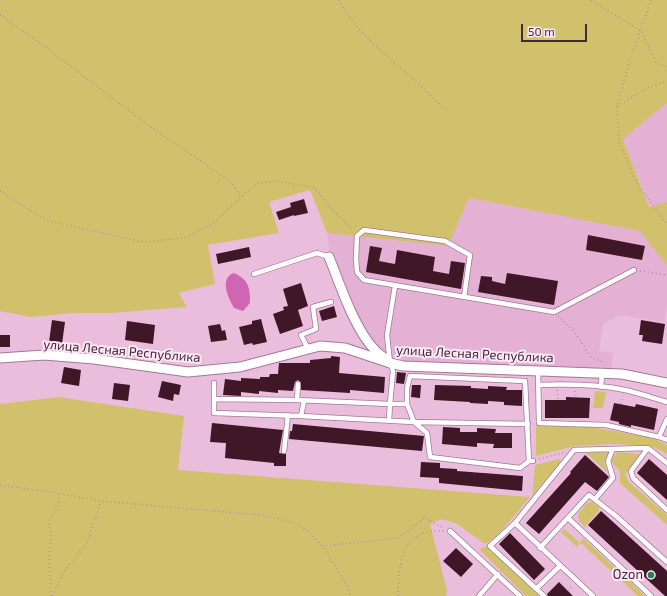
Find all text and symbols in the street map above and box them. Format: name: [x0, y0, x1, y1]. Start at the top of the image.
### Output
scale bar: [523, 16, 589, 42]
text: 50 m: [528, 24, 555, 38]
street label: улица Лесная Республика: [43, 336, 201, 366]
street label: улица Лесная Республика: [396, 342, 554, 366]
place label: Ozon: [613, 567, 643, 583]
marker: Ozon: [646, 570, 656, 580]

